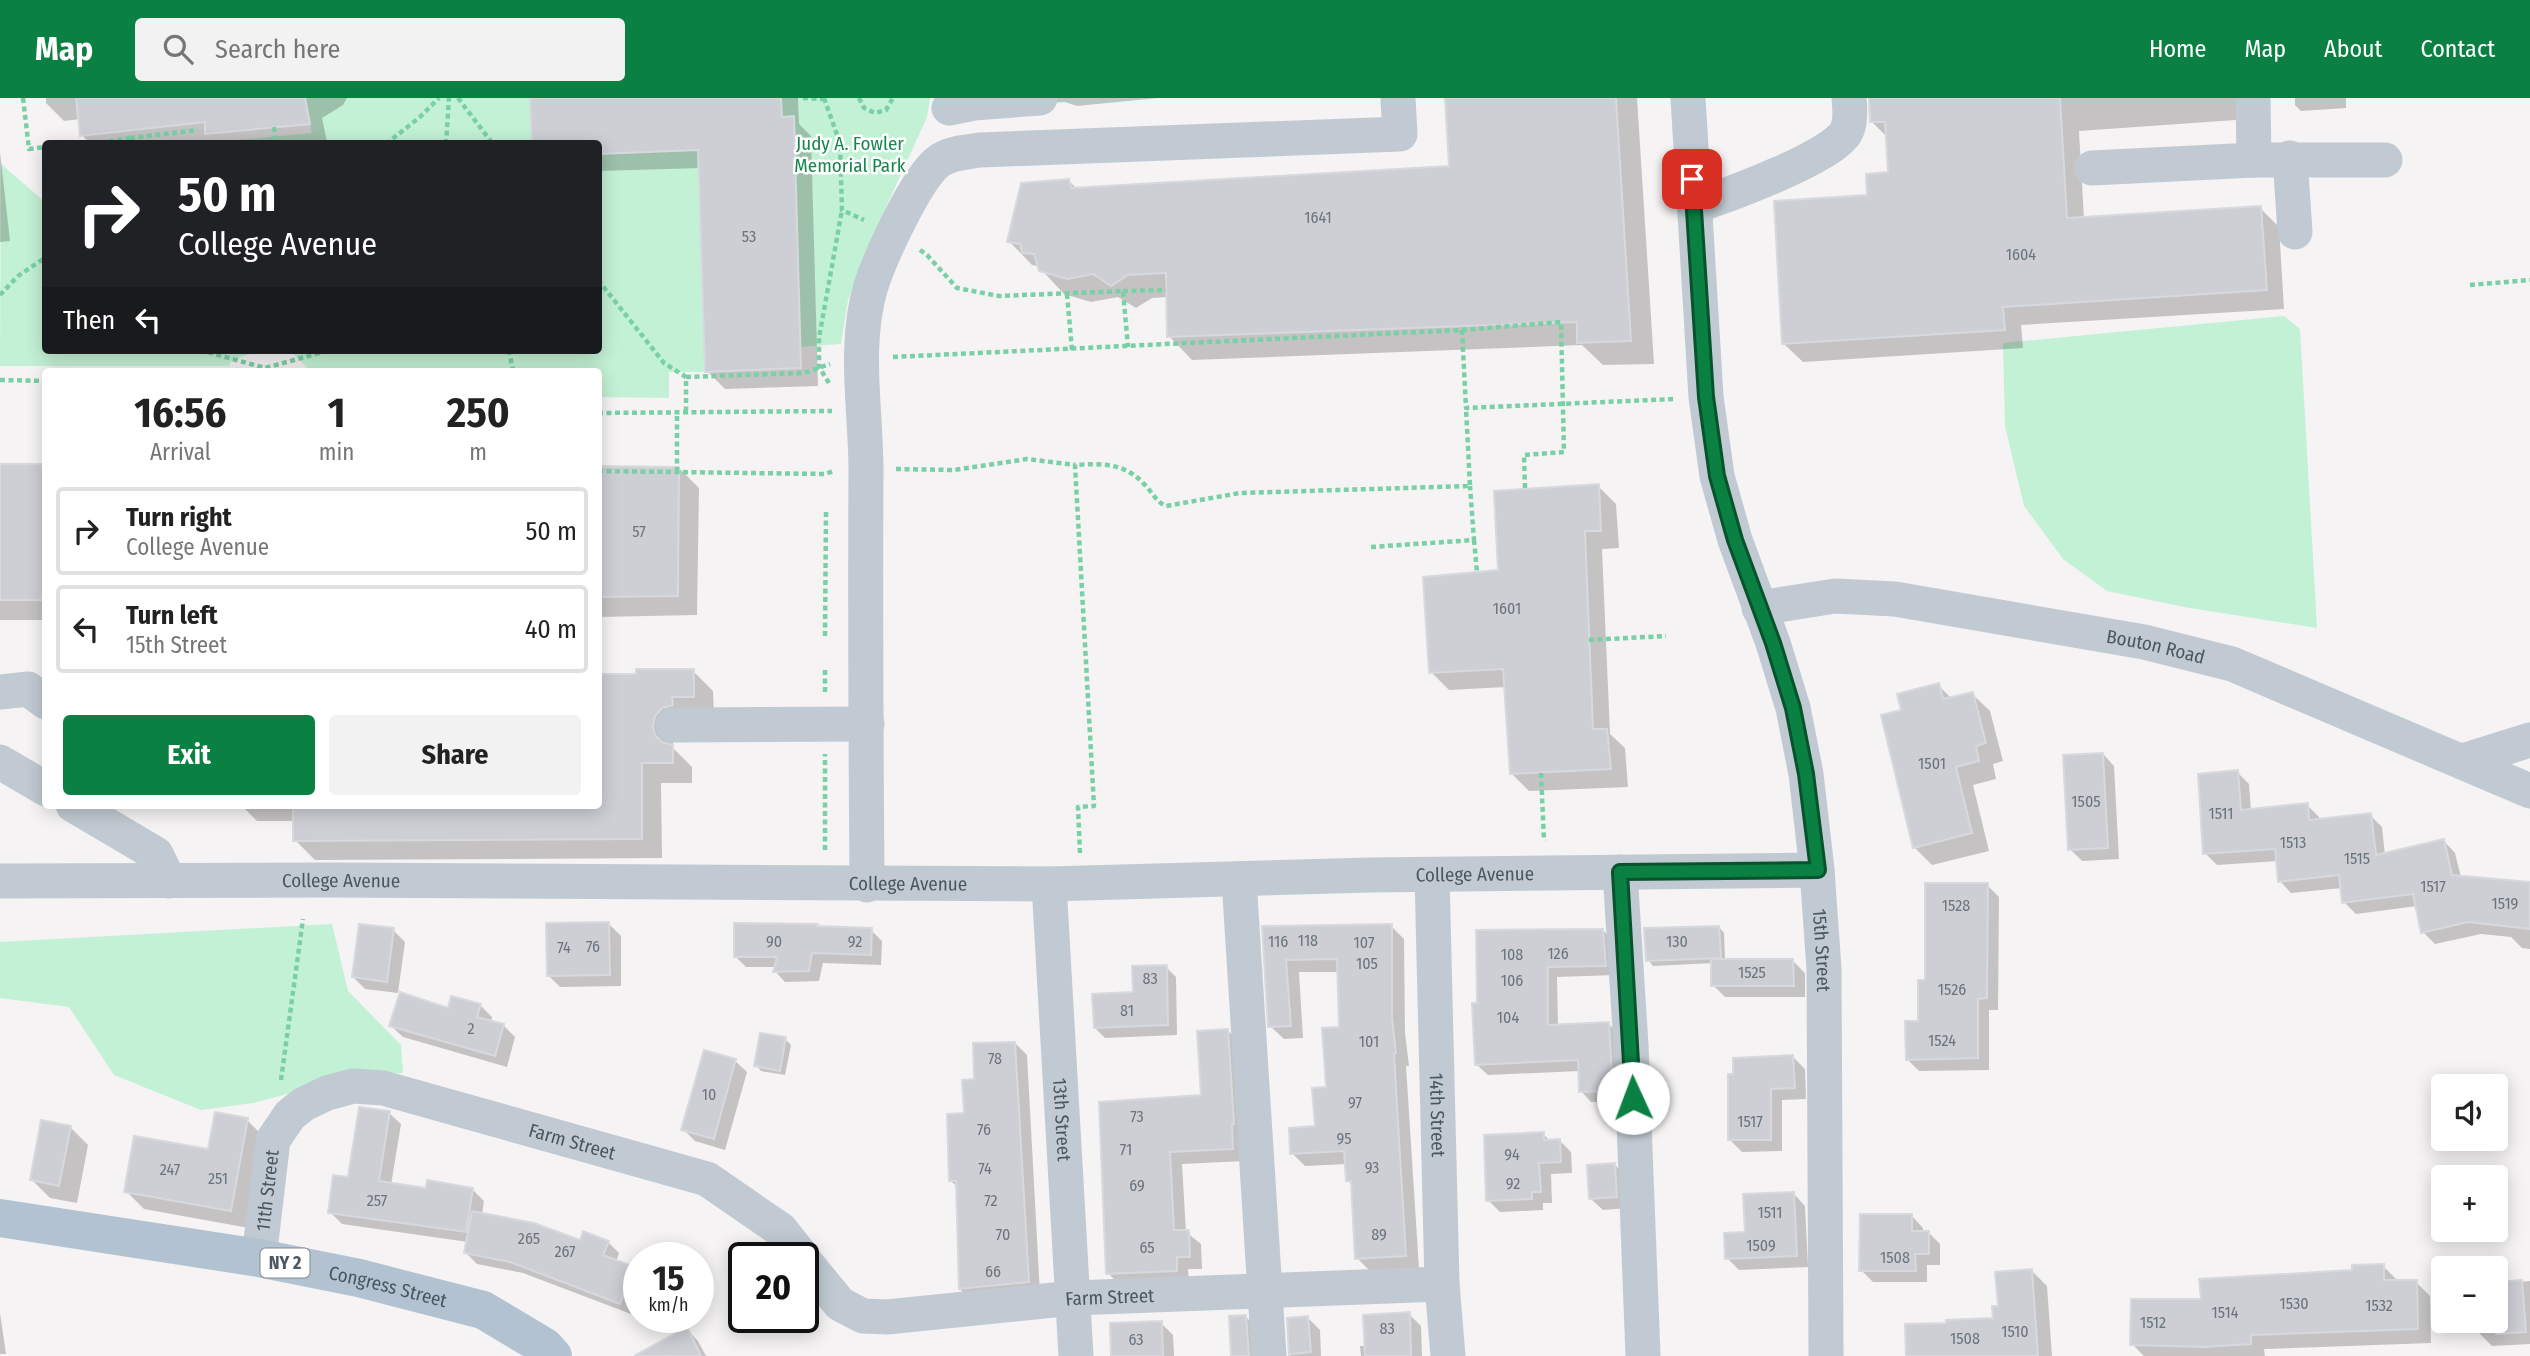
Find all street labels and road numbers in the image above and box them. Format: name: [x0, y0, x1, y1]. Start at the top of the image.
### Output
street label: Bouton Road: [2105, 625, 2207, 669]
street label: College Avenue: [1416, 862, 1534, 886]
street label: College Avenue: [282, 869, 400, 892]
street label: College Avenue: [849, 872, 967, 896]
street label: 15th Street: [1808, 908, 1835, 993]
street label: 14th Street: [1425, 1073, 1450, 1158]
street label: 13th Street: [1048, 1077, 1076, 1163]
street label: Farm Street: [526, 1119, 619, 1165]
street label: 11th Street: [251, 1148, 284, 1233]
road number: NY 2: [260, 1248, 310, 1278]
street label: Congress Street: [327, 1261, 450, 1312]
street label: Farm Street: [1064, 1284, 1155, 1311]

